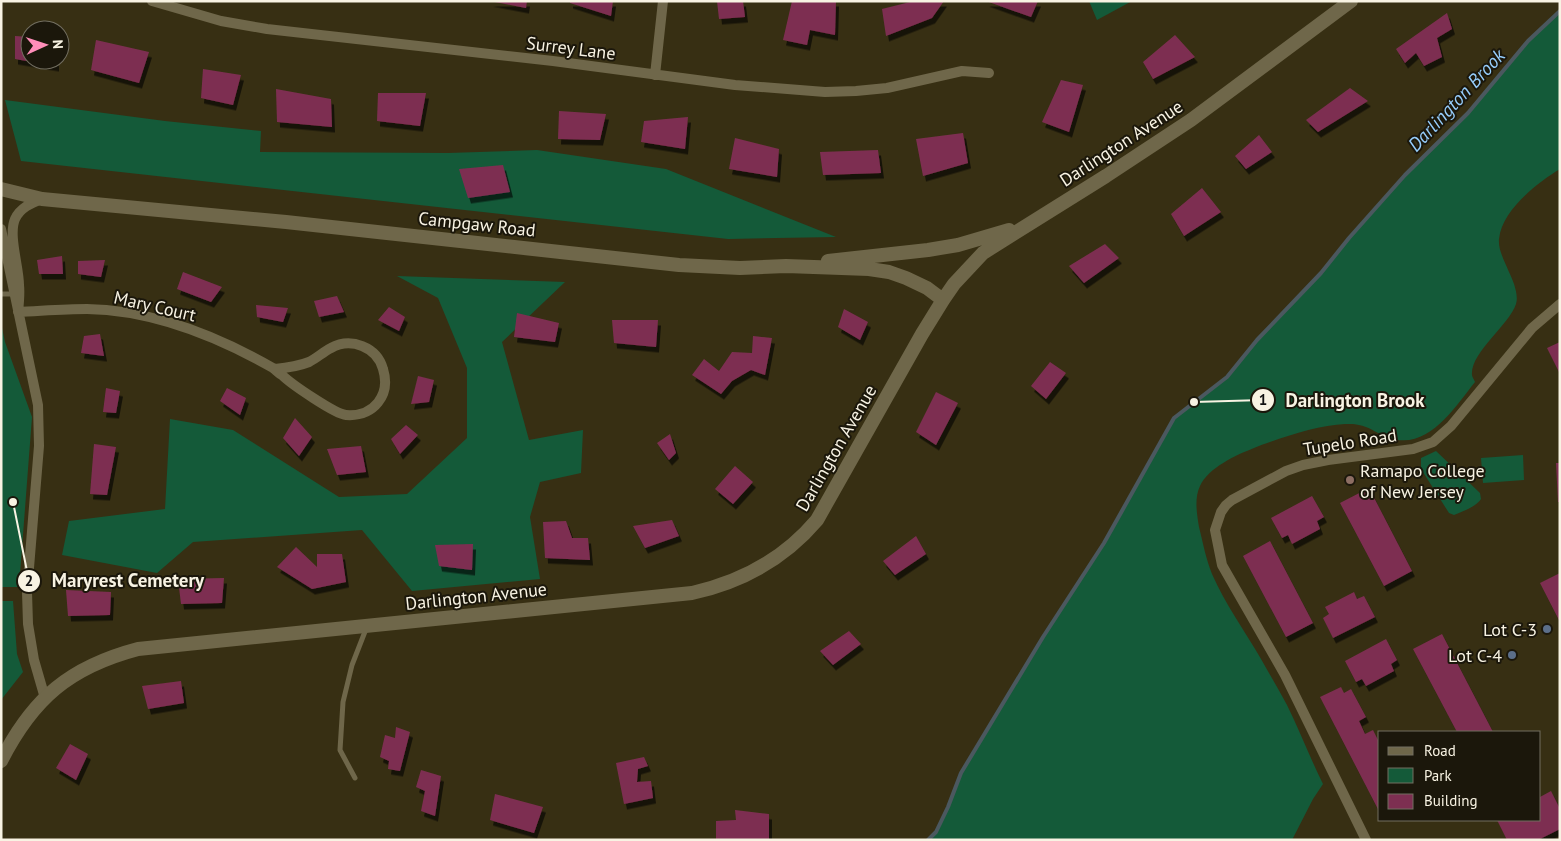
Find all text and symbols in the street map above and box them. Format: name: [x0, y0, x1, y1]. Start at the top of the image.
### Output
north arrow: [20, 20, 70, 70]
street label: Surrey Lane: [525, 31, 617, 65]
text: N: [49, 39, 67, 49]
water label: Darlington Brook: [1402, 43, 1511, 156]
street label: Darlington Avenue: [1055, 95, 1187, 191]
street label: Campgaw Road: [417, 206, 537, 242]
street label: Mary Court: [112, 285, 198, 327]
street label: Darlington Avenue: [790, 381, 882, 515]
callout: Darlington Brook: [1250, 383, 1434, 417]
text: Darlington Brook: [1285, 388, 1425, 412]
text: 1: [1259, 390, 1267, 409]
street label: Tupelo Road: [1302, 423, 1398, 461]
place label: Ramapo College of New Jersey: [1360, 459, 1485, 503]
marker: Ramapo College of New Jersey: [1344, 474, 1356, 486]
callout: Maryrest Cemetery: [16, 564, 214, 598]
text: Maryrest Cemetery: [52, 568, 205, 592]
text: 2: [25, 571, 33, 590]
street label: Darlington Avenue: [404, 577, 548, 615]
place label: Lot C-3: [1483, 618, 1537, 641]
marker: Lot C-3: [1541, 623, 1553, 635]
place label: Lot C-4: [1448, 644, 1502, 667]
marker: Lot C-4: [1506, 649, 1518, 661]
legend: [1378, 731, 1541, 821]
text: Road: [1424, 741, 1456, 760]
text: Park: [1424, 766, 1452, 785]
text: Building: [1424, 791, 1478, 810]

